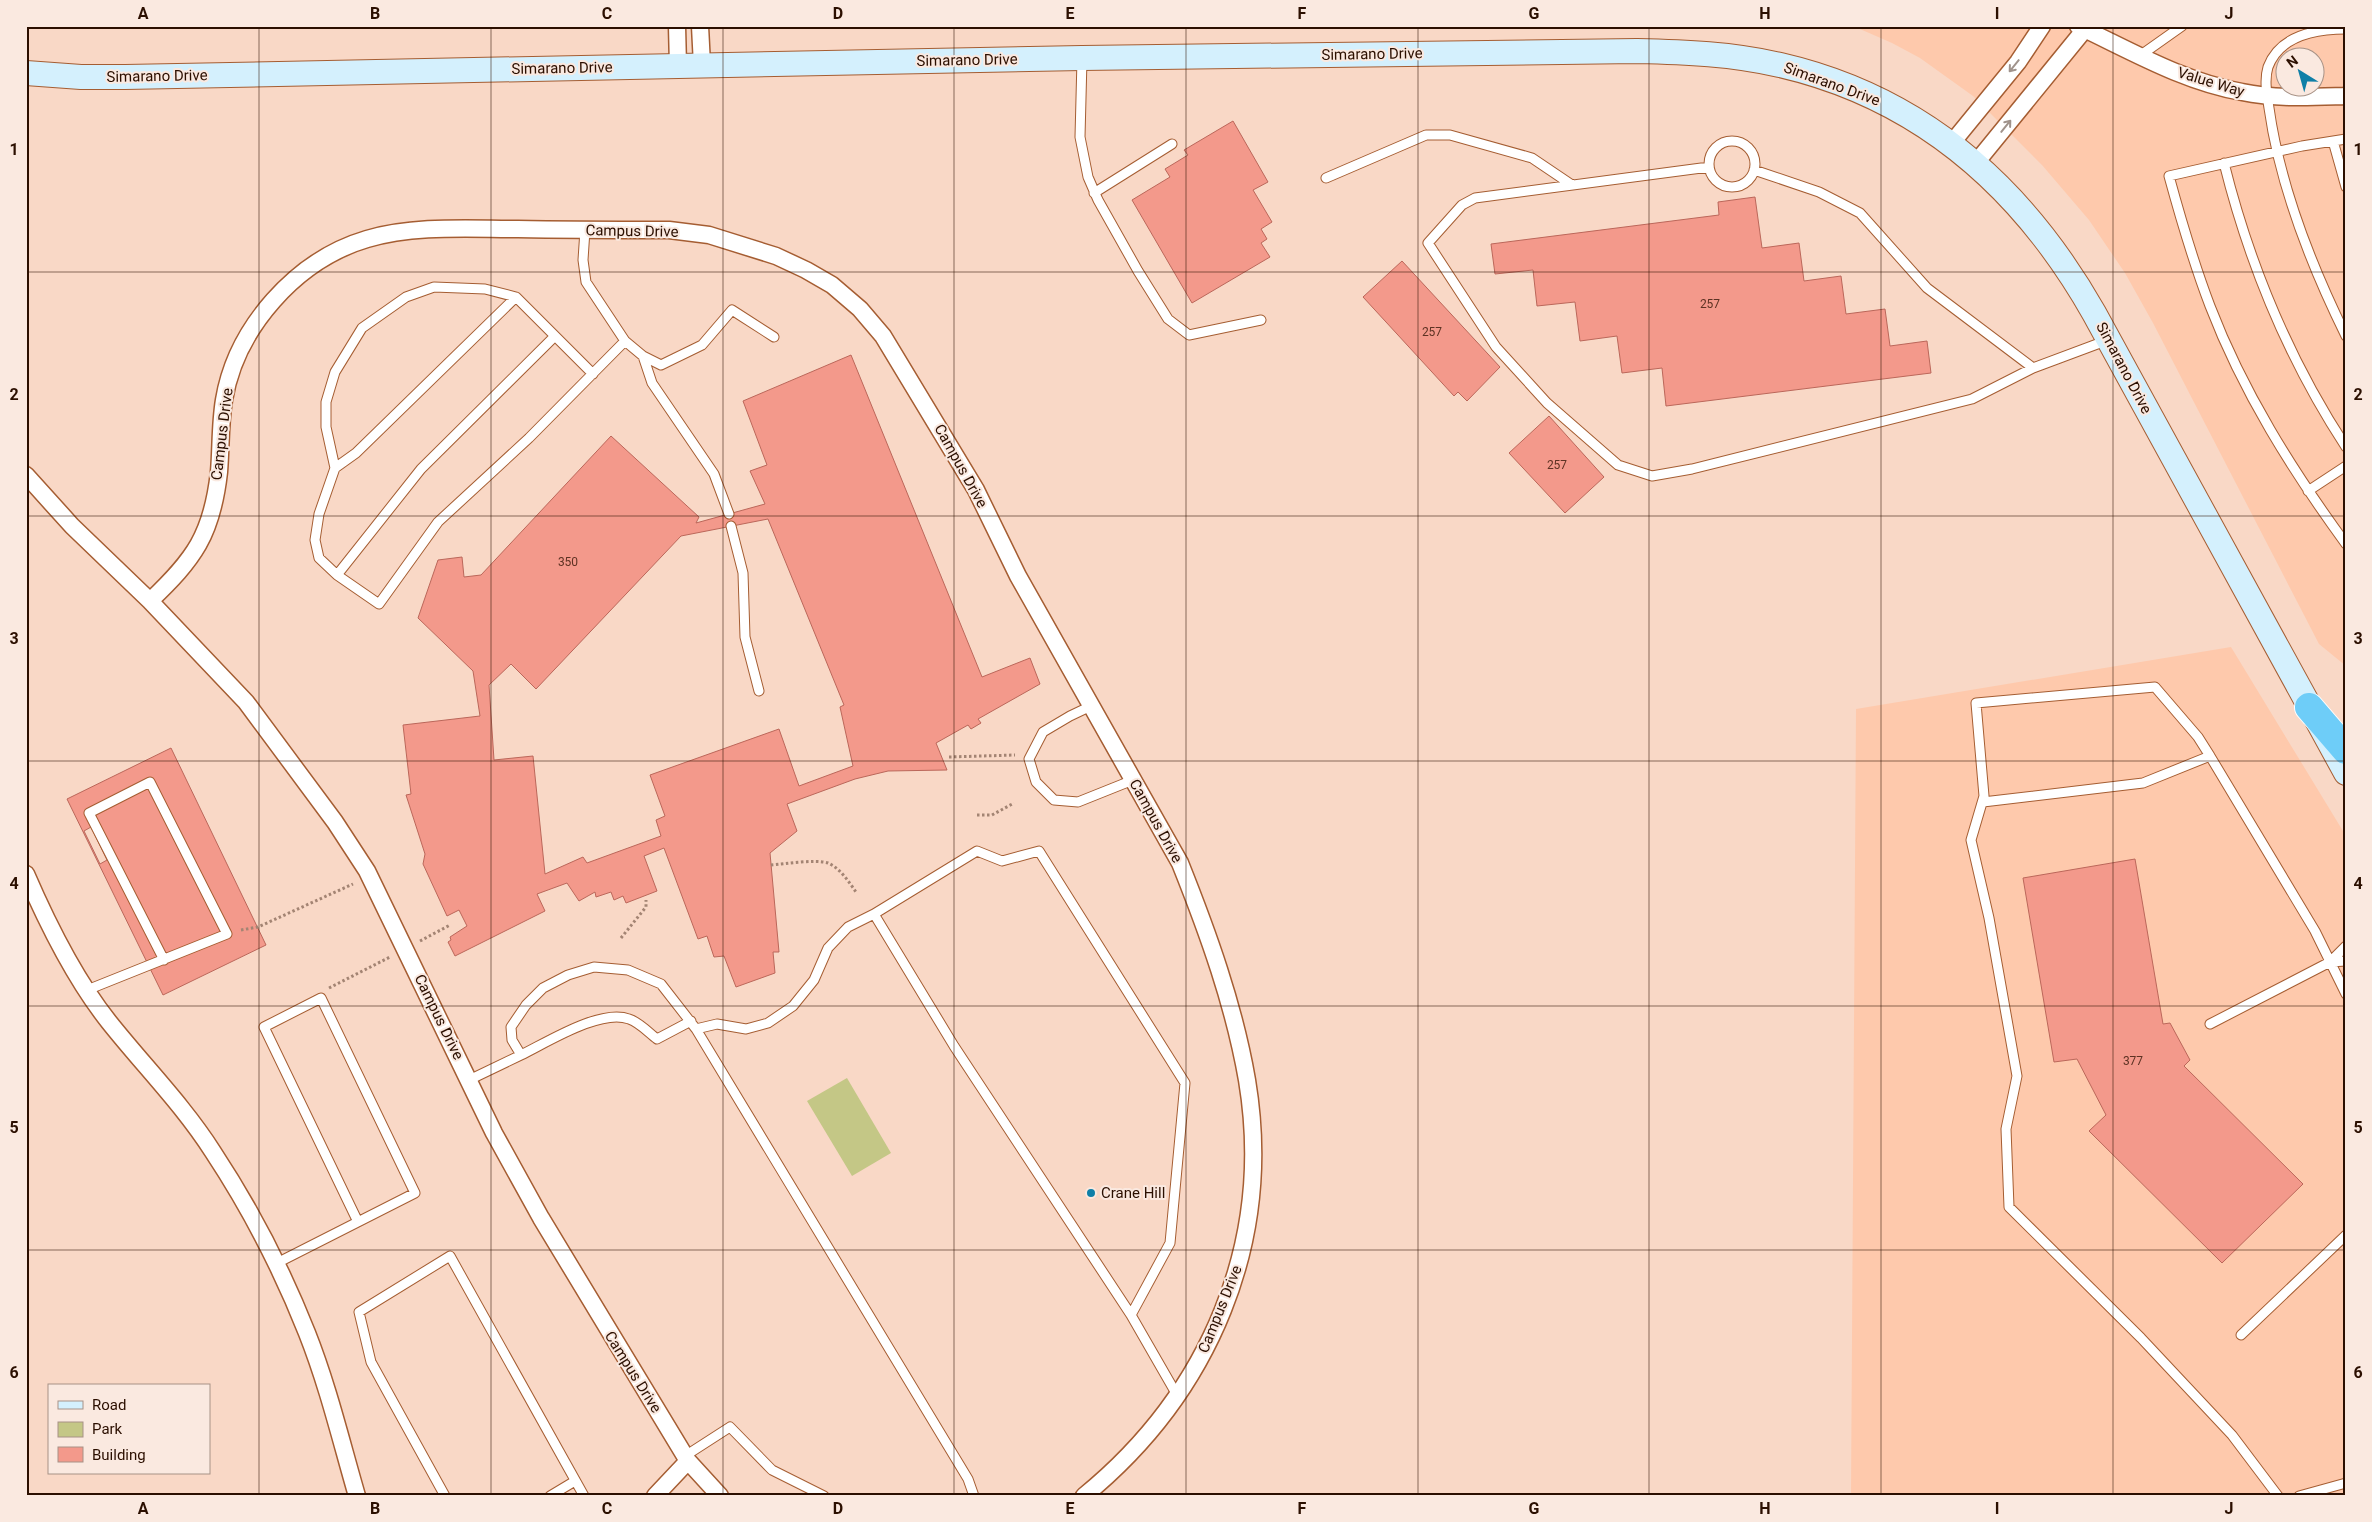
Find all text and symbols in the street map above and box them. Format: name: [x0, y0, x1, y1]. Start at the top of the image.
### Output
text: A: [138, 4, 149, 23]
text: B: [370, 4, 380, 23]
text: C: [602, 4, 612, 23]
text: D: [833, 4, 843, 23]
text: E: [1066, 4, 1075, 23]
text: F: [1298, 4, 1307, 23]
text: G: [1529, 4, 1540, 23]
text: H: [1759, 4, 1771, 23]
text: I: [1995, 4, 1999, 23]
text: J: [2225, 4, 2233, 23]
street label: Simarano Drive: [1321, 44, 1423, 64]
north arrow: [2274, 48, 2324, 98]
street label: Simarano Drive: [916, 50, 1018, 70]
text: N: [2283, 52, 2301, 71]
street label: Simarano Drive: [511, 58, 613, 78]
street label: Simarano Drive: [1781, 58, 1883, 110]
one-way arrow: [2009, 59, 2020, 72]
street label: Value Way: [2175, 63, 2247, 101]
street label: Simarano Drive: [106, 66, 208, 86]
one-way arrow: [2001, 120, 2012, 133]
text: 1: [9, 140, 19, 159]
text: 1: [2353, 140, 2363, 159]
street label: Campus Drive: [585, 221, 679, 241]
house number: 257: [1700, 297, 1720, 311]
street label: Simarano Drive: [2092, 319, 2156, 417]
house number: 257: [1422, 325, 1442, 339]
text: 2: [9, 385, 19, 404]
text: 2: [2353, 385, 2363, 404]
street label: Campus Drive: [207, 387, 237, 481]
street label: Campus Drive: [931, 421, 991, 511]
house number: 257: [1547, 458, 1567, 472]
house number: 350: [558, 555, 578, 569]
text: 3: [9, 629, 19, 648]
text: 3: [2353, 629, 2363, 648]
street label: Campus Drive: [1126, 776, 1186, 866]
text: 4: [9, 874, 19, 893]
text: 4: [2353, 874, 2363, 893]
street label: Campus Drive: [411, 971, 467, 1063]
house number: 377: [2123, 1054, 2143, 1068]
text: 5: [9, 1118, 19, 1137]
text: 5: [2353, 1118, 2363, 1137]
place label: Crane Hill: [1101, 1184, 1165, 1202]
marker: Crane Hill: [1085, 1187, 1097, 1199]
street label: Campus Drive: [1194, 1263, 1246, 1355]
street label: Campus Drive: [601, 1328, 665, 1416]
text: 6: [9, 1363, 19, 1382]
text: 6: [2353, 1363, 2363, 1382]
legend: [48, 1384, 210, 1474]
text: Road: [92, 1396, 126, 1414]
text: Park: [92, 1420, 123, 1438]
text: Building: [92, 1446, 146, 1464]
text: A: [138, 1499, 149, 1518]
text: B: [370, 1499, 380, 1518]
text: C: [602, 1499, 612, 1518]
text: D: [833, 1499, 843, 1518]
text: E: [1066, 1499, 1075, 1518]
text: F: [1298, 1499, 1307, 1518]
text: G: [1529, 1499, 1540, 1518]
text: H: [1759, 1499, 1771, 1518]
text: I: [1995, 1499, 1999, 1518]
text: J: [2225, 1499, 2233, 1518]

